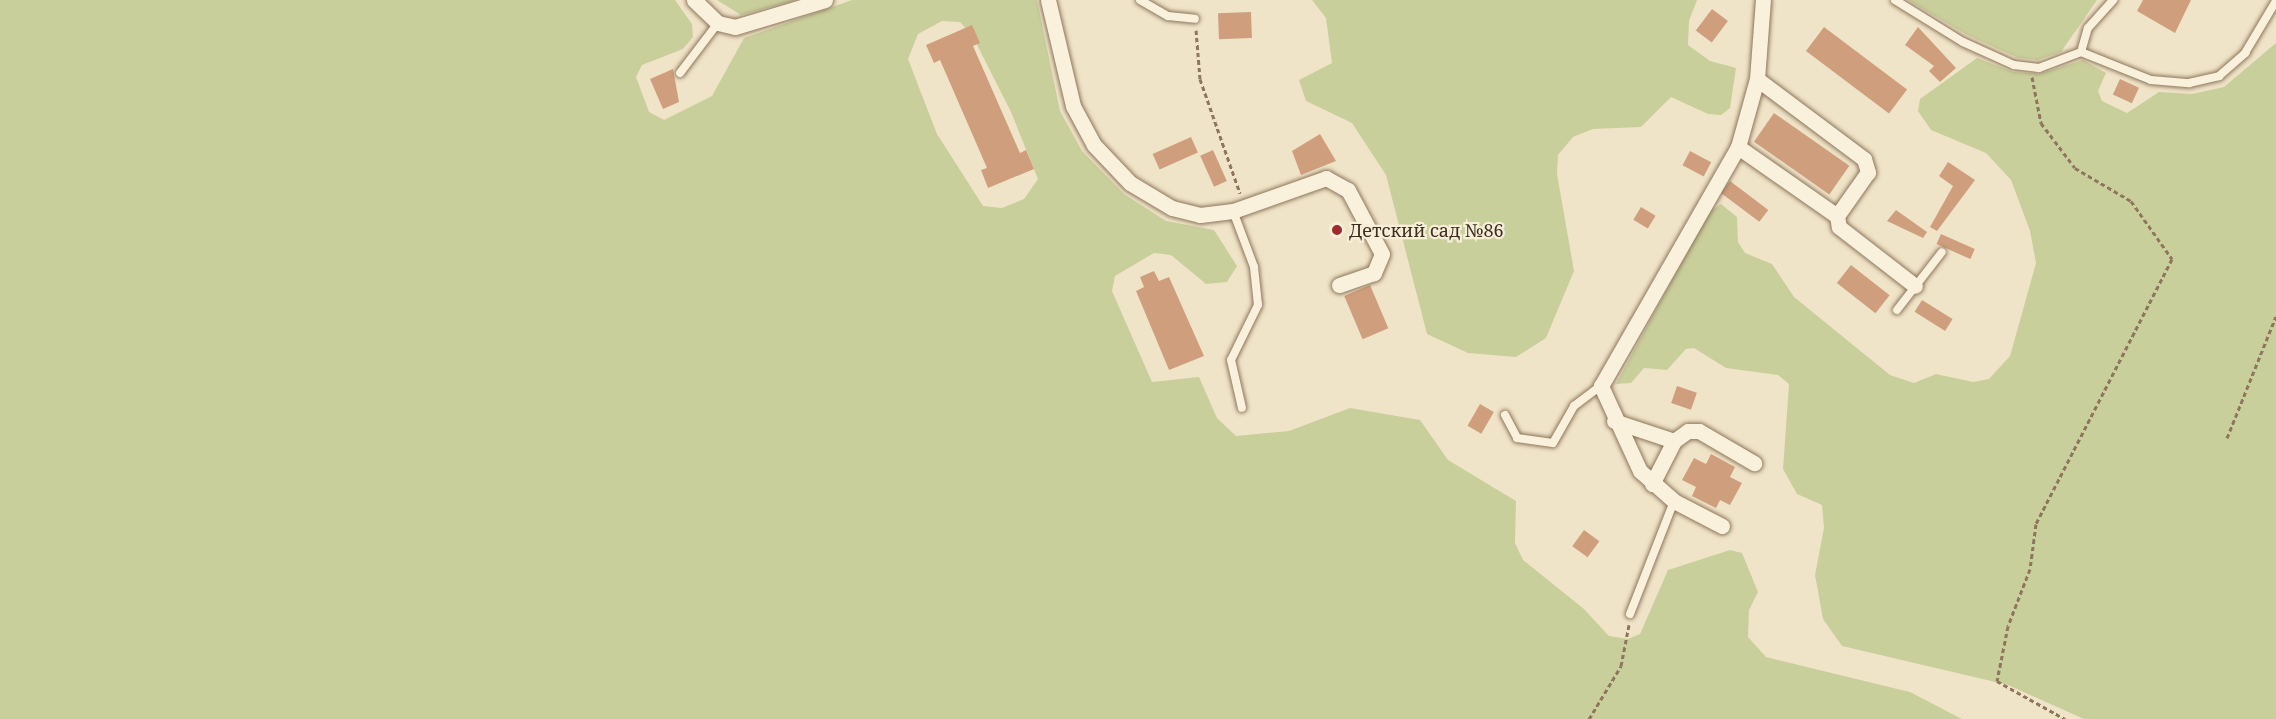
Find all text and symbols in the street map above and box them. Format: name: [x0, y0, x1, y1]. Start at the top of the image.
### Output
place label: Детский сад №86: [1349, 219, 1504, 241]
marker: Детский сад №86: [1330, 223, 1344, 237]

